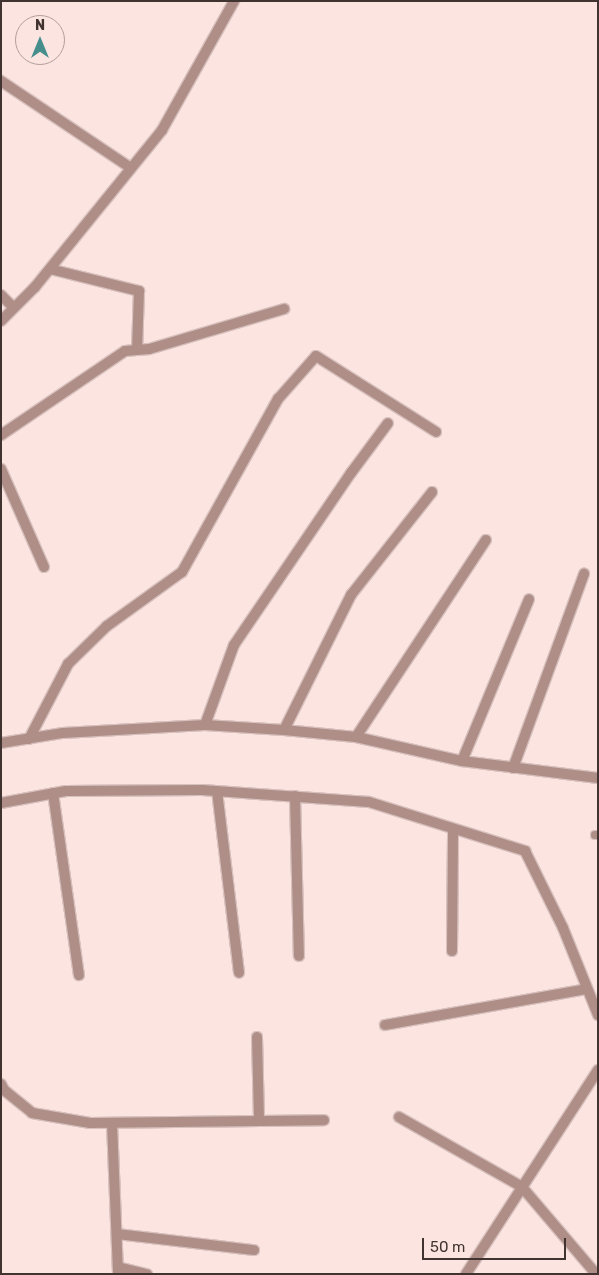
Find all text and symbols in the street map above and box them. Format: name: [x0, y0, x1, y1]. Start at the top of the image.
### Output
north arrow: [15, 15, 65, 65]
text: N: [35, 17, 45, 34]
scale bar: [424, 1228, 568, 1260]
text: 50 m: [430, 1238, 465, 1256]

